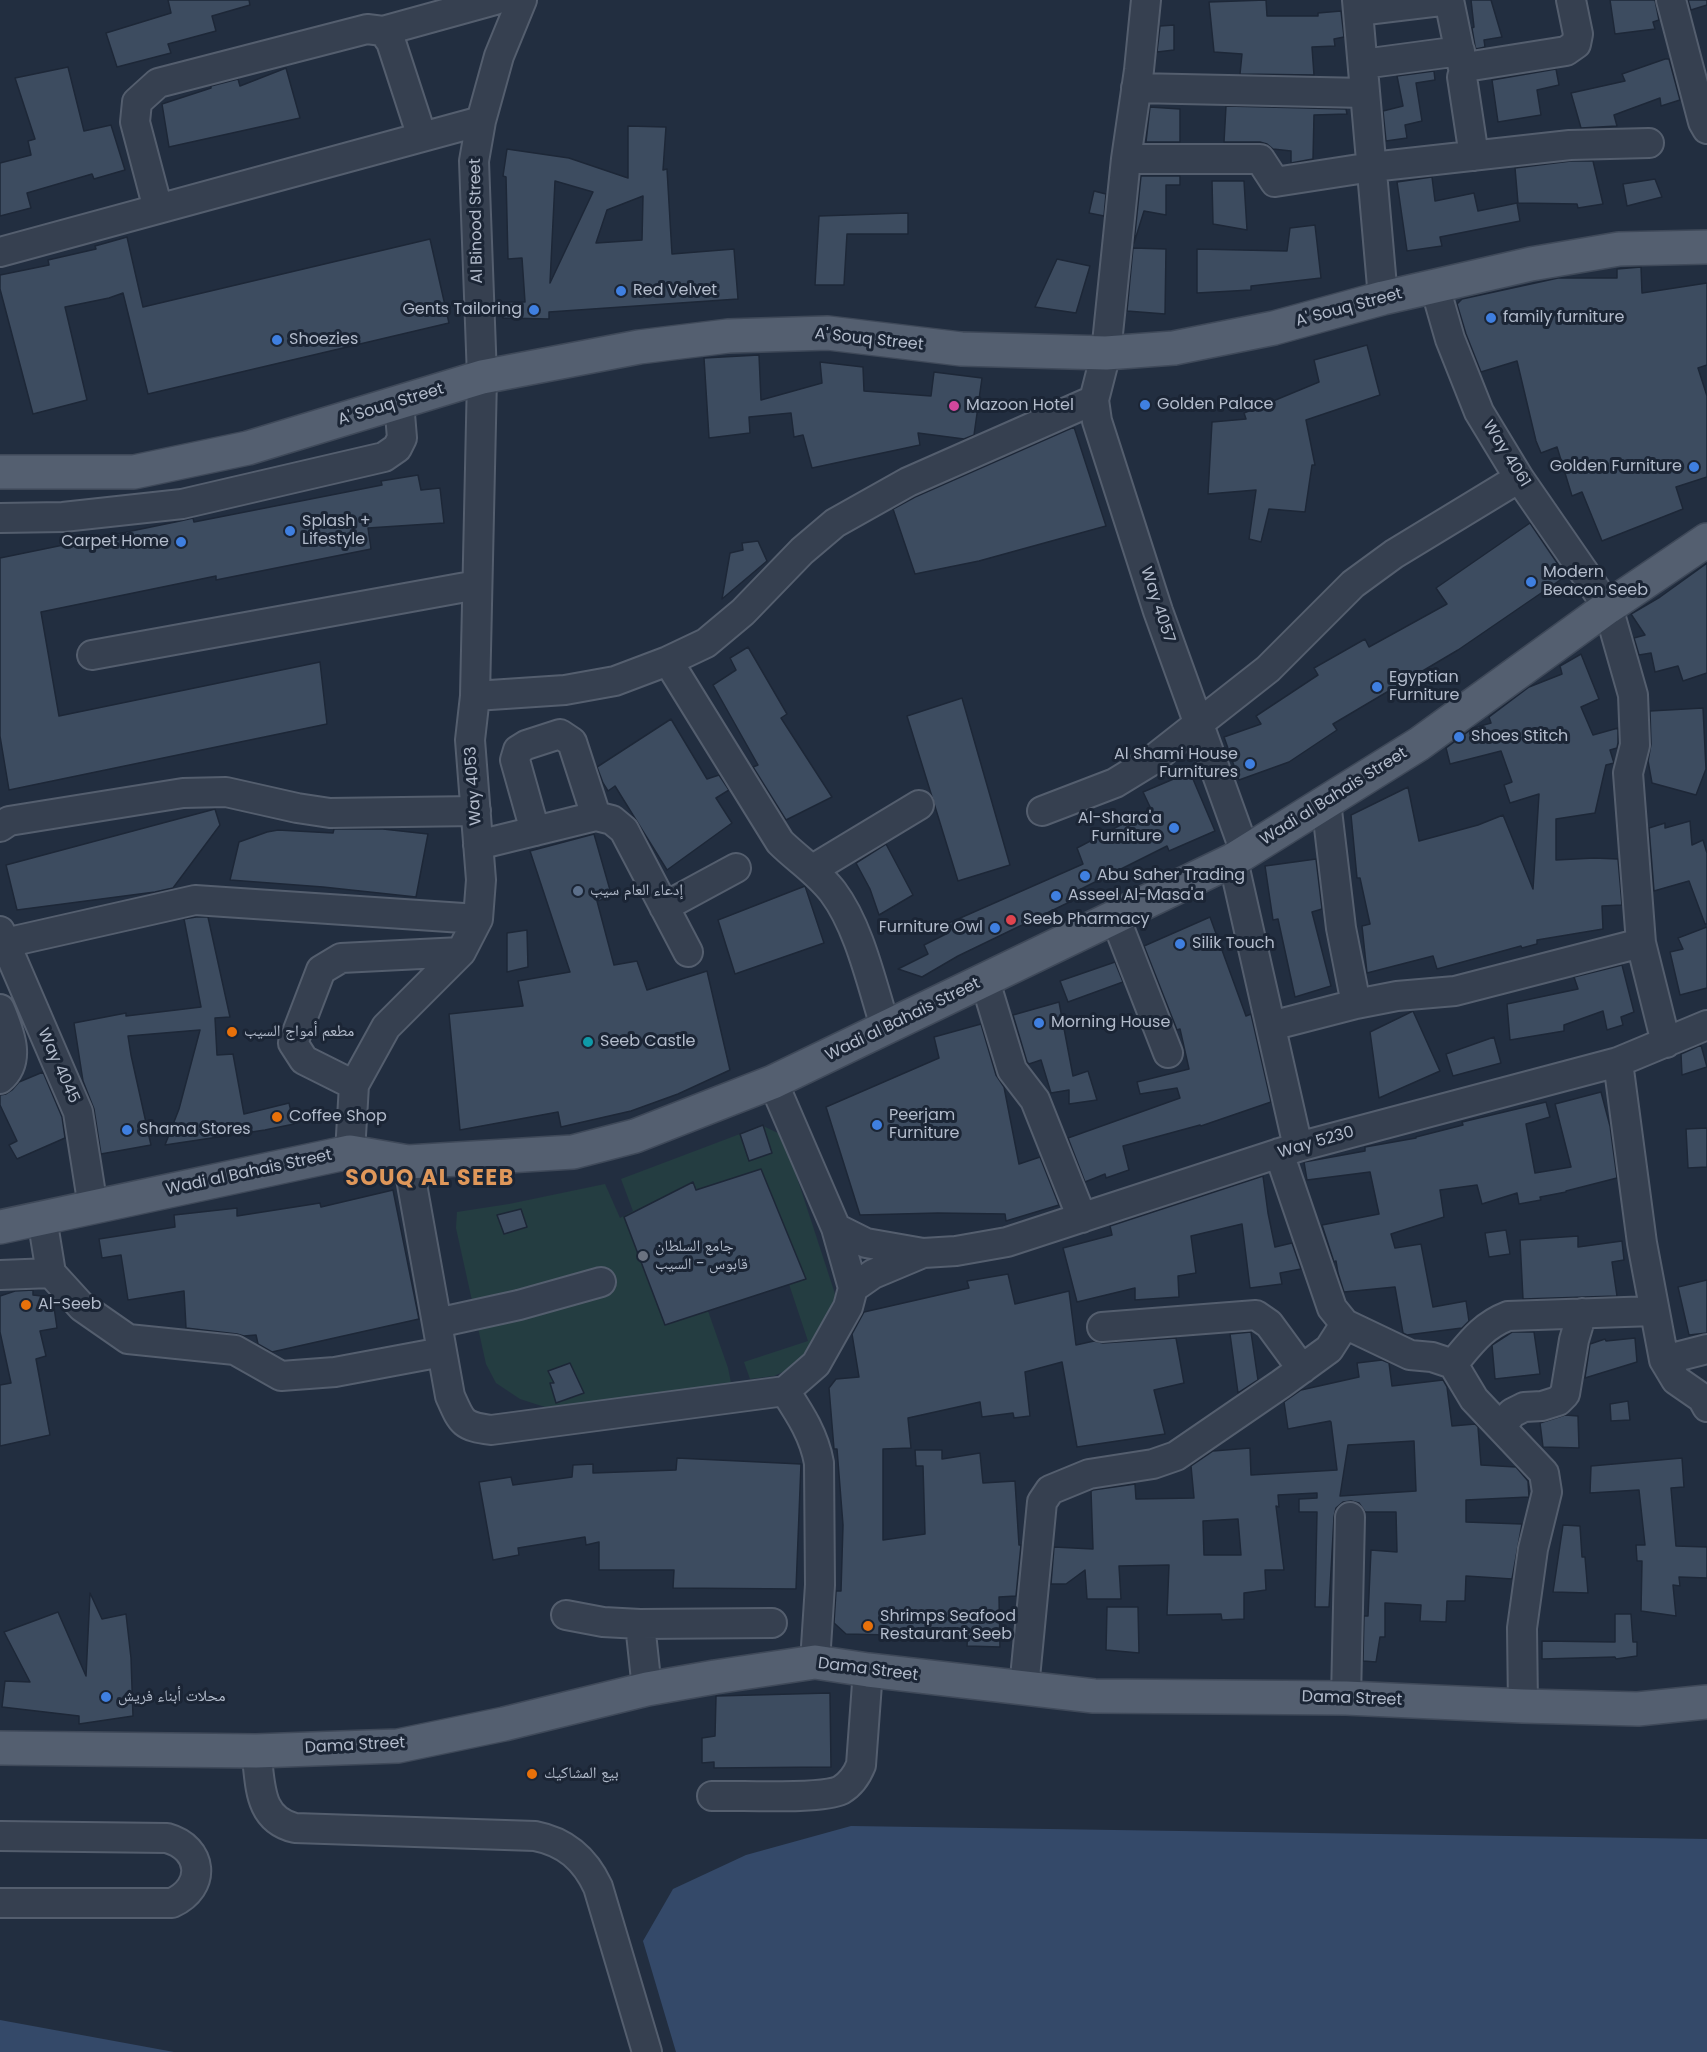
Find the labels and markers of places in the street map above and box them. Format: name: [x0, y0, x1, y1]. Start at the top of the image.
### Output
place label: Red Velvet: [633, 281, 717, 301]
marker: Red Velvet: [614, 284, 628, 298]
place label: Gents Tailoring: [402, 300, 522, 320]
marker: Gents Tailoring: [527, 303, 541, 317]
place label: family furniture: [1503, 308, 1624, 328]
marker: family furniture: [1484, 311, 1498, 325]
place label: Shoezies: [289, 330, 358, 350]
marker: Shoezies: [270, 333, 284, 347]
place label: Golden Palace: [1157, 395, 1273, 415]
place label: Mazoon Hotel: [966, 396, 1074, 416]
marker: Golden Palace: [1138, 398, 1152, 412]
marker: Mazoon Hotel: [947, 399, 961, 413]
place label: Golden Furniture: [1550, 457, 1682, 477]
marker: Golden Furniture: [1687, 460, 1701, 474]
place label: Splash + Lifestyle: [302, 512, 371, 550]
marker: Splash + Lifestyle: [283, 524, 297, 538]
place label: Carpet Home: [61, 532, 169, 552]
marker: Carpet Home: [174, 535, 188, 549]
place label: Modern Beacon Seeb: [1543, 563, 1648, 601]
marker: Modern Beacon Seeb: [1524, 575, 1538, 589]
place label: Egyptian Furniture: [1389, 668, 1459, 706]
marker: Egyptian Furniture: [1370, 680, 1384, 694]
place label: Shoes Stitch: [1471, 727, 1568, 747]
marker: Shoes Stitch: [1452, 730, 1466, 744]
place label: Al Shami House Furnitures: [1114, 745, 1238, 783]
marker: Al Shami House Furnitures: [1243, 757, 1257, 771]
place label: Al-Shara'a Furniture: [1078, 809, 1162, 847]
marker: Al-Shara'a Furniture: [1167, 821, 1181, 835]
place label: Abu Saher Trading: [1097, 866, 1245, 886]
marker: Abu Saher Trading: [1078, 869, 1092, 883]
place label: إدعاء العام سيب: [590, 881, 683, 901]
marker: إدعاء العام سيب: [571, 884, 585, 898]
place label: Asseel Al-Masa'a: [1068, 886, 1204, 906]
marker: Asseel Al-Masa'a: [1049, 889, 1063, 903]
place label: Seeb Pharmacy: [1023, 910, 1150, 930]
marker: Seeb Pharmacy: [1004, 913, 1018, 927]
place label: Furniture Owl: [879, 918, 983, 938]
marker: Furniture Owl: [988, 921, 1002, 935]
place label: Silik Touch: [1192, 934, 1275, 954]
marker: Silik Touch: [1173, 937, 1187, 951]
place label: Morning House: [1051, 1013, 1170, 1033]
marker: Morning House: [1032, 1016, 1046, 1030]
place label: مطعم أمواج السيب: [244, 1022, 354, 1042]
marker: مطعم أمواج السيب: [225, 1025, 239, 1039]
place label: Seeb Castle: [600, 1032, 696, 1052]
marker: Seeb Castle: [581, 1035, 595, 1049]
place label: Peerjam Furniture: [889, 1106, 959, 1144]
place label: Coffee Shop: [289, 1107, 387, 1127]
marker: Coffee Shop: [270, 1110, 284, 1124]
marker: Peerjam Furniture: [870, 1118, 884, 1132]
place label: Shama Stores: [139, 1120, 251, 1140]
marker: Shama Stores: [120, 1123, 134, 1137]
place label: جامع السلطان قابوس - السيب: [655, 1237, 748, 1275]
marker: جامع السلطان قابوس - السيب: [636, 1249, 650, 1263]
place label: Al-Seeb: [38, 1295, 102, 1315]
marker: Al-Seeb: [19, 1298, 33, 1312]
place label: Shrimps Seafood Restaurant Seeb: [880, 1607, 1016, 1645]
marker: Shrimps Seafood Restaurant Seeb: [861, 1619, 875, 1633]
place label: محلات أبناء فريش: [118, 1687, 225, 1707]
marker: محلات أبناء فريش: [99, 1690, 113, 1704]
place label: بيع المشاكيك: [544, 1764, 619, 1784]
marker: بيع المشاكيك: [525, 1767, 539, 1781]

